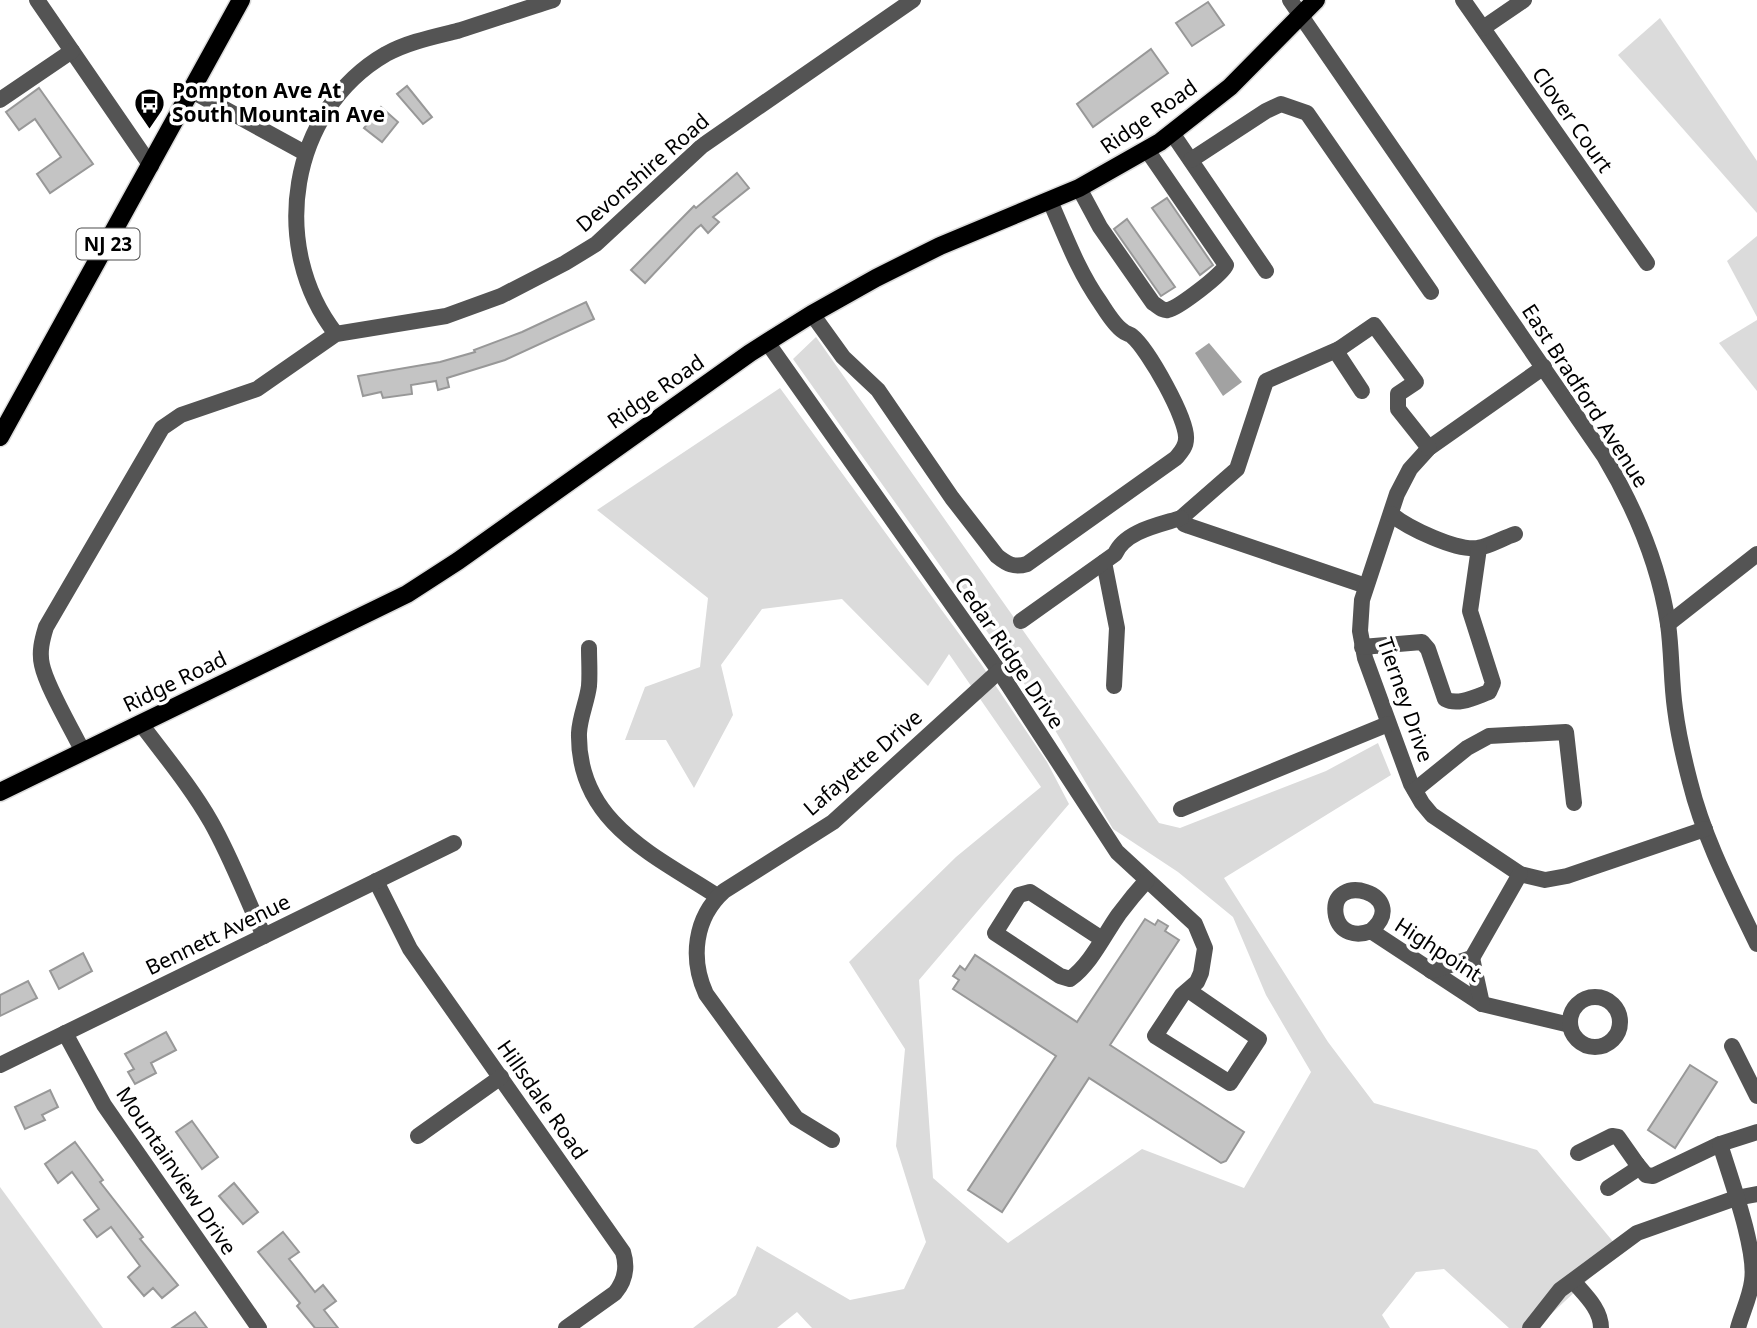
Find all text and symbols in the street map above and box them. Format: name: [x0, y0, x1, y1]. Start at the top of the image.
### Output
street label: Clover Court: [1526, 61, 1620, 178]
street label: Ridge Road: [1094, 73, 1202, 160]
place label: Pompton Ave At South Mountain Ave: [172, 76, 385, 128]
bus stop icon: Pompton Ave At South Mountain Ave: [132, 86, 166, 130]
street label: Devonshire Road: [570, 107, 715, 238]
road number: NJ 23: [76, 228, 140, 260]
street label: East Bradford Avenue: [1516, 298, 1656, 493]
street label: Ridge Road: [601, 348, 709, 435]
street label: Cedar Ridge Drive: [949, 571, 1071, 734]
street label: Tierney Drive: [1372, 634, 1440, 766]
street label: Ridge Road: [118, 644, 231, 718]
street label: Lafayette Drive: [797, 703, 928, 822]
street label: Bennett Avenue: [141, 887, 295, 981]
street label: Highpoint: [1390, 911, 1488, 988]
street label: Hillsdale Road: [491, 1034, 594, 1165]
street label: Mountainview Drive: [110, 1081, 243, 1260]

